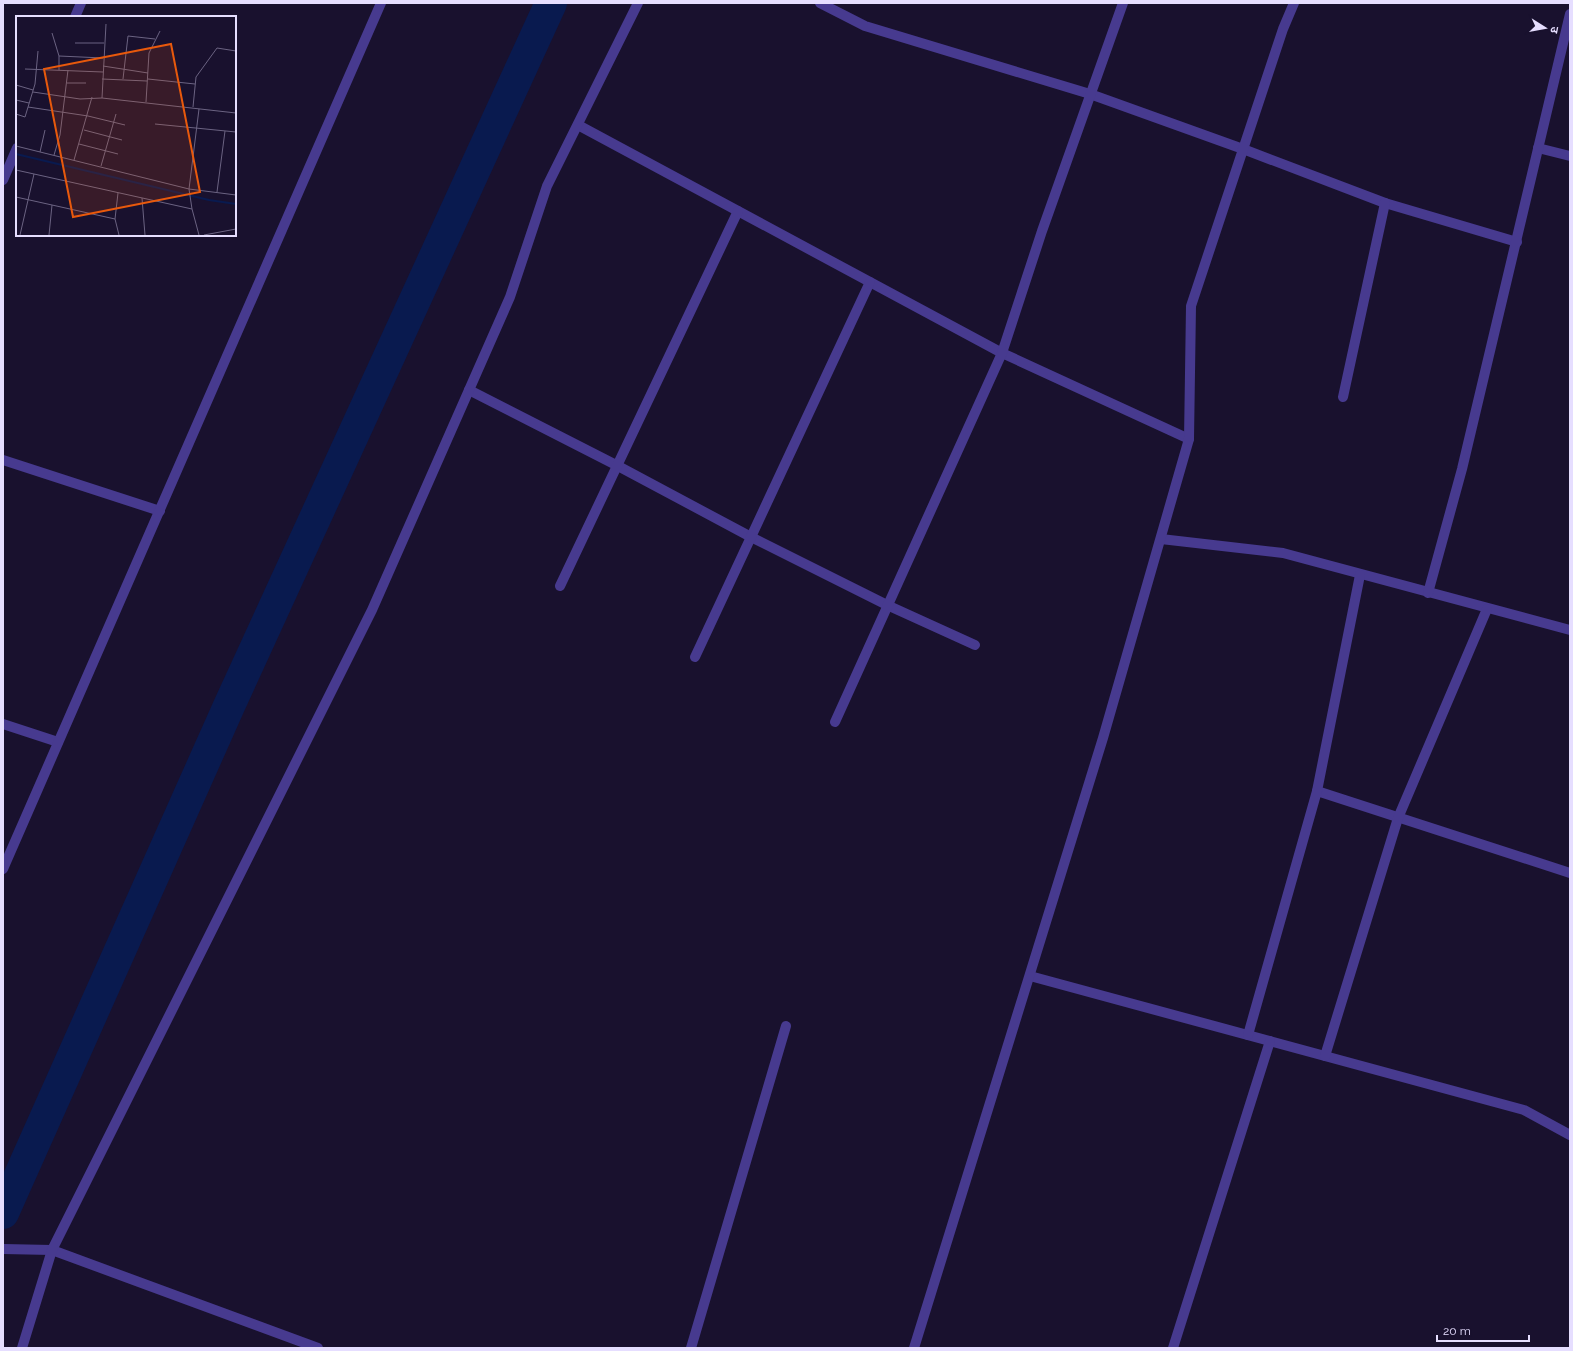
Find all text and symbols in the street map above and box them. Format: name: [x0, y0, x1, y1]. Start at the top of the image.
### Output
north arrow: [1525, 8, 1565, 48]
inset map: [16, 16, 236, 236]
text: उ: [1547, 25, 1561, 35]
scale bar: [1437, 1317, 1529, 1343]
text: 20 m: [1443, 1324, 1471, 1338]

